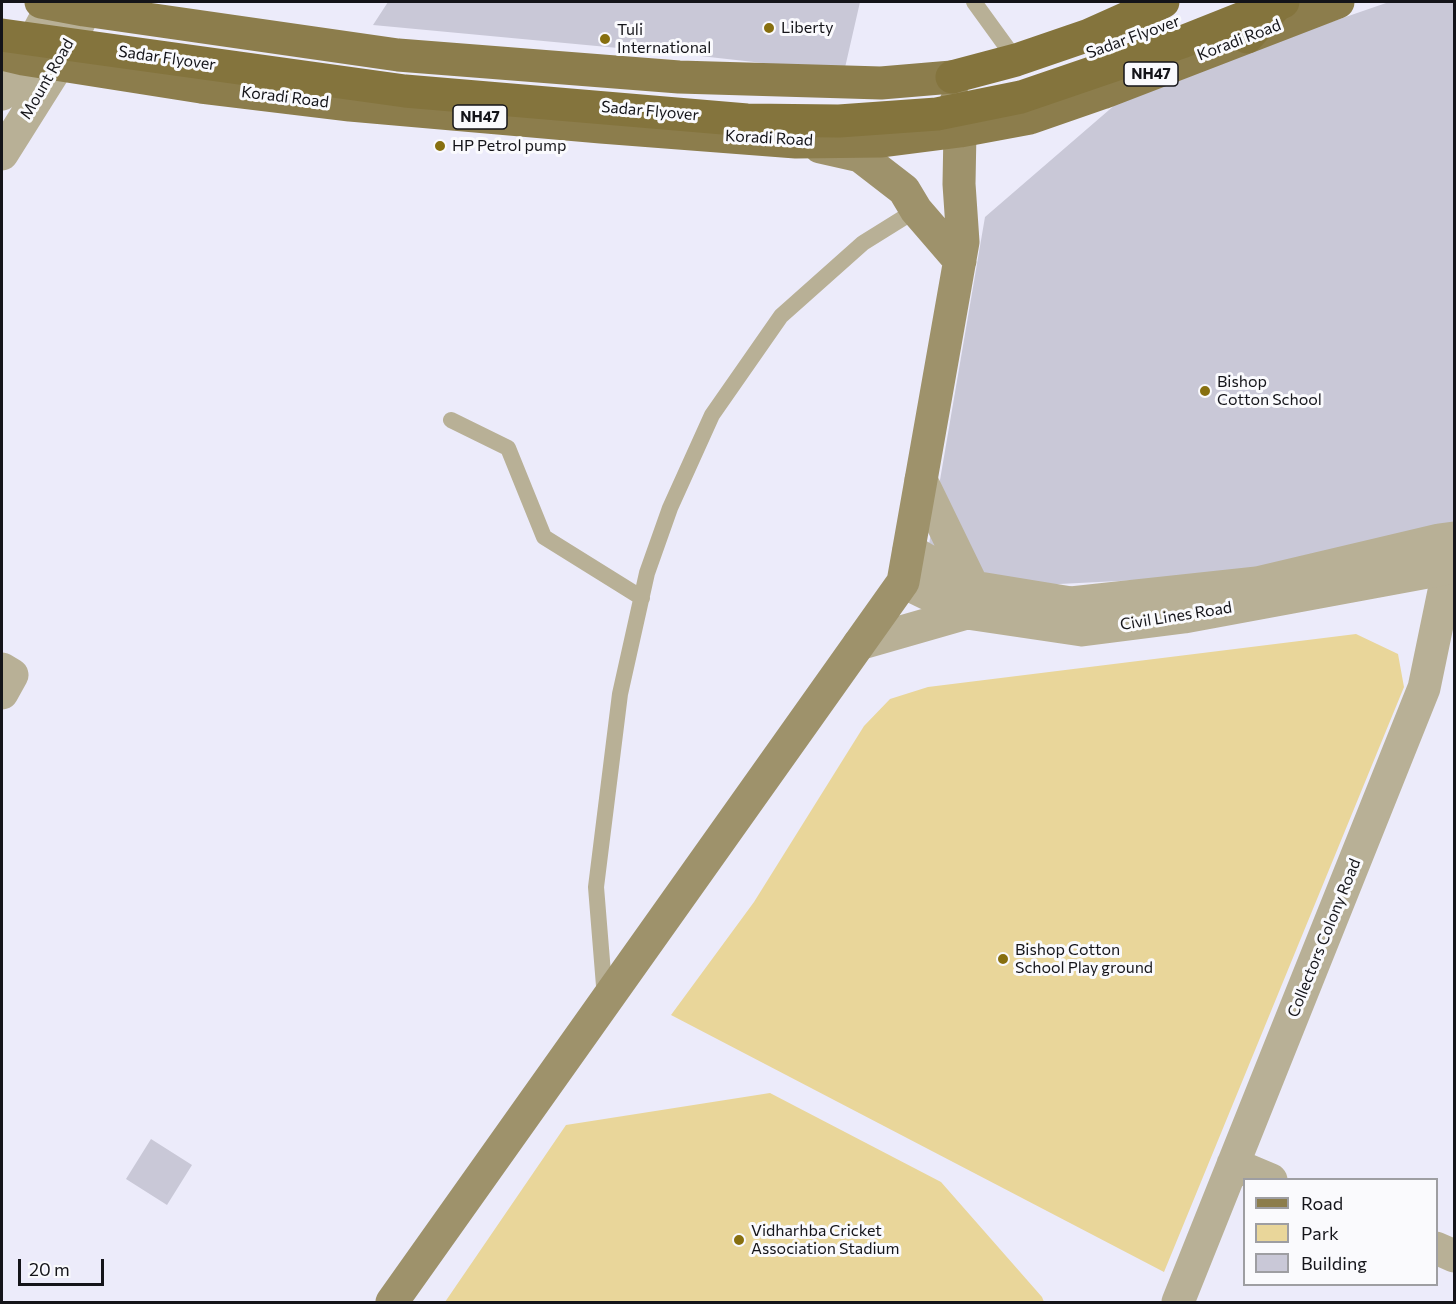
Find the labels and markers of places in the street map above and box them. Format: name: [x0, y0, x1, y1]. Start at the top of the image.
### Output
place label: Liberty: [781, 18, 833, 38]
place label: Tuli International: [617, 20, 711, 58]
marker: Liberty: [762, 21, 776, 35]
marker: Tuli International: [598, 32, 612, 46]
place label: HP Petrol pump: [452, 136, 566, 156]
marker: HP Petrol pump: [433, 139, 447, 153]
place label: Bishop Cotton School: [1217, 372, 1322, 410]
marker: Bishop Cotton School: [1198, 384, 1212, 398]
place label: Bishop Cotton School Play ground: [1015, 940, 1153, 978]
marker: Bishop Cotton School Play ground: [996, 952, 1010, 966]
place label: Vidharhba Cricket Association Stadium: [751, 1221, 899, 1259]
marker: Vidharhba Cricket Association Stadium: [732, 1233, 746, 1247]

